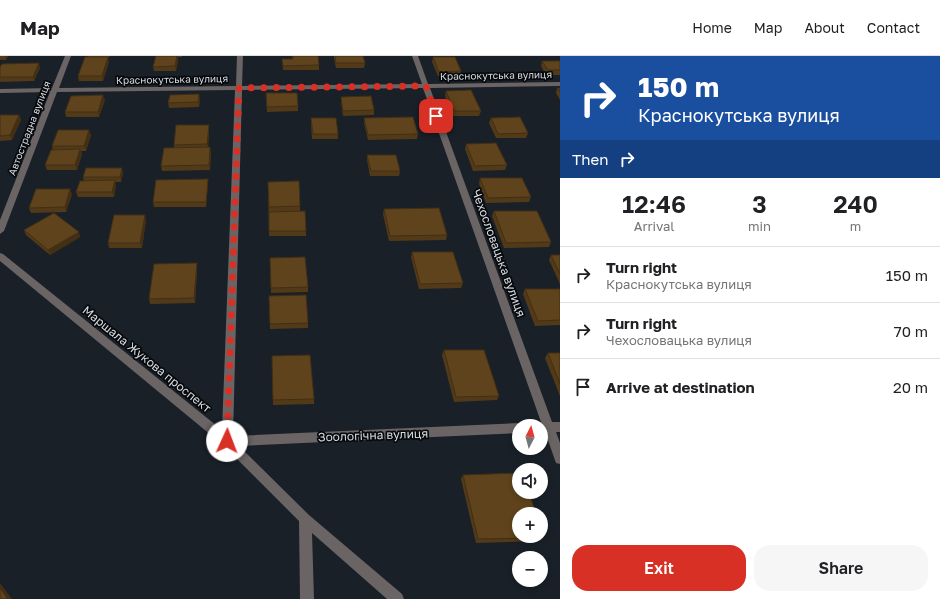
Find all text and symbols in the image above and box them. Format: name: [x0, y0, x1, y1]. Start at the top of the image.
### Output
text: Map: [20, 16, 60, 39]
text: Home: [692, 19, 732, 36]
text: Map: [754, 19, 782, 36]
text: About: [804, 19, 845, 36]
text: Contact: [867, 19, 920, 36]
street label: Краснокутська вулиця: [440, 68, 552, 82]
text: 150 m: [638, 70, 719, 103]
street label: Краснокутська вулиця: [116, 72, 228, 86]
icon: right: [572, 72, 624, 124]
street label: Автострадна вулиця: [5, 79, 53, 177]
pin: [419, 99, 453, 133]
text: Краснокутська вулиця: [638, 104, 840, 126]
icon: arrive: [425, 105, 447, 127]
icon: right: [616, 148, 638, 170]
text: Then: [572, 150, 608, 168]
street label: Чехословацька вулиця: [469, 187, 529, 319]
text: 12:46: [622, 189, 686, 218]
text: 3: [752, 189, 767, 218]
text: 240: [833, 189, 878, 218]
text: Arrival: [634, 218, 674, 234]
text: min: [748, 218, 771, 234]
text: m: [850, 218, 861, 234]
text: Turn right: [606, 258, 677, 276]
icon: right: [572, 264, 594, 286]
text: 150 m: [886, 266, 928, 284]
text: Краснокутська вулиця: [606, 276, 752, 292]
street label: Маршала Жукова проспект: [80, 302, 214, 416]
text: Turn right: [606, 314, 677, 332]
icon: right: [572, 320, 594, 342]
text: 70 m: [894, 322, 928, 340]
text: Чехословацька вулиця: [606, 332, 752, 348]
icon: arrive: [572, 376, 594, 398]
text: Arrive at destination: [606, 378, 755, 396]
text: 20 m: [893, 378, 928, 396]
north arrow: [512, 419, 548, 455]
map controls: [512, 419, 548, 587]
position arrow: [206, 420, 248, 462]
street label: Зоологічна вулиця: [318, 426, 428, 444]
button: sound: [512, 463, 548, 499]
button: +: [512, 507, 548, 543]
button: Exit: [572, 545, 746, 591]
button: Share: [754, 545, 928, 591]
button: −: [512, 551, 548, 587]

